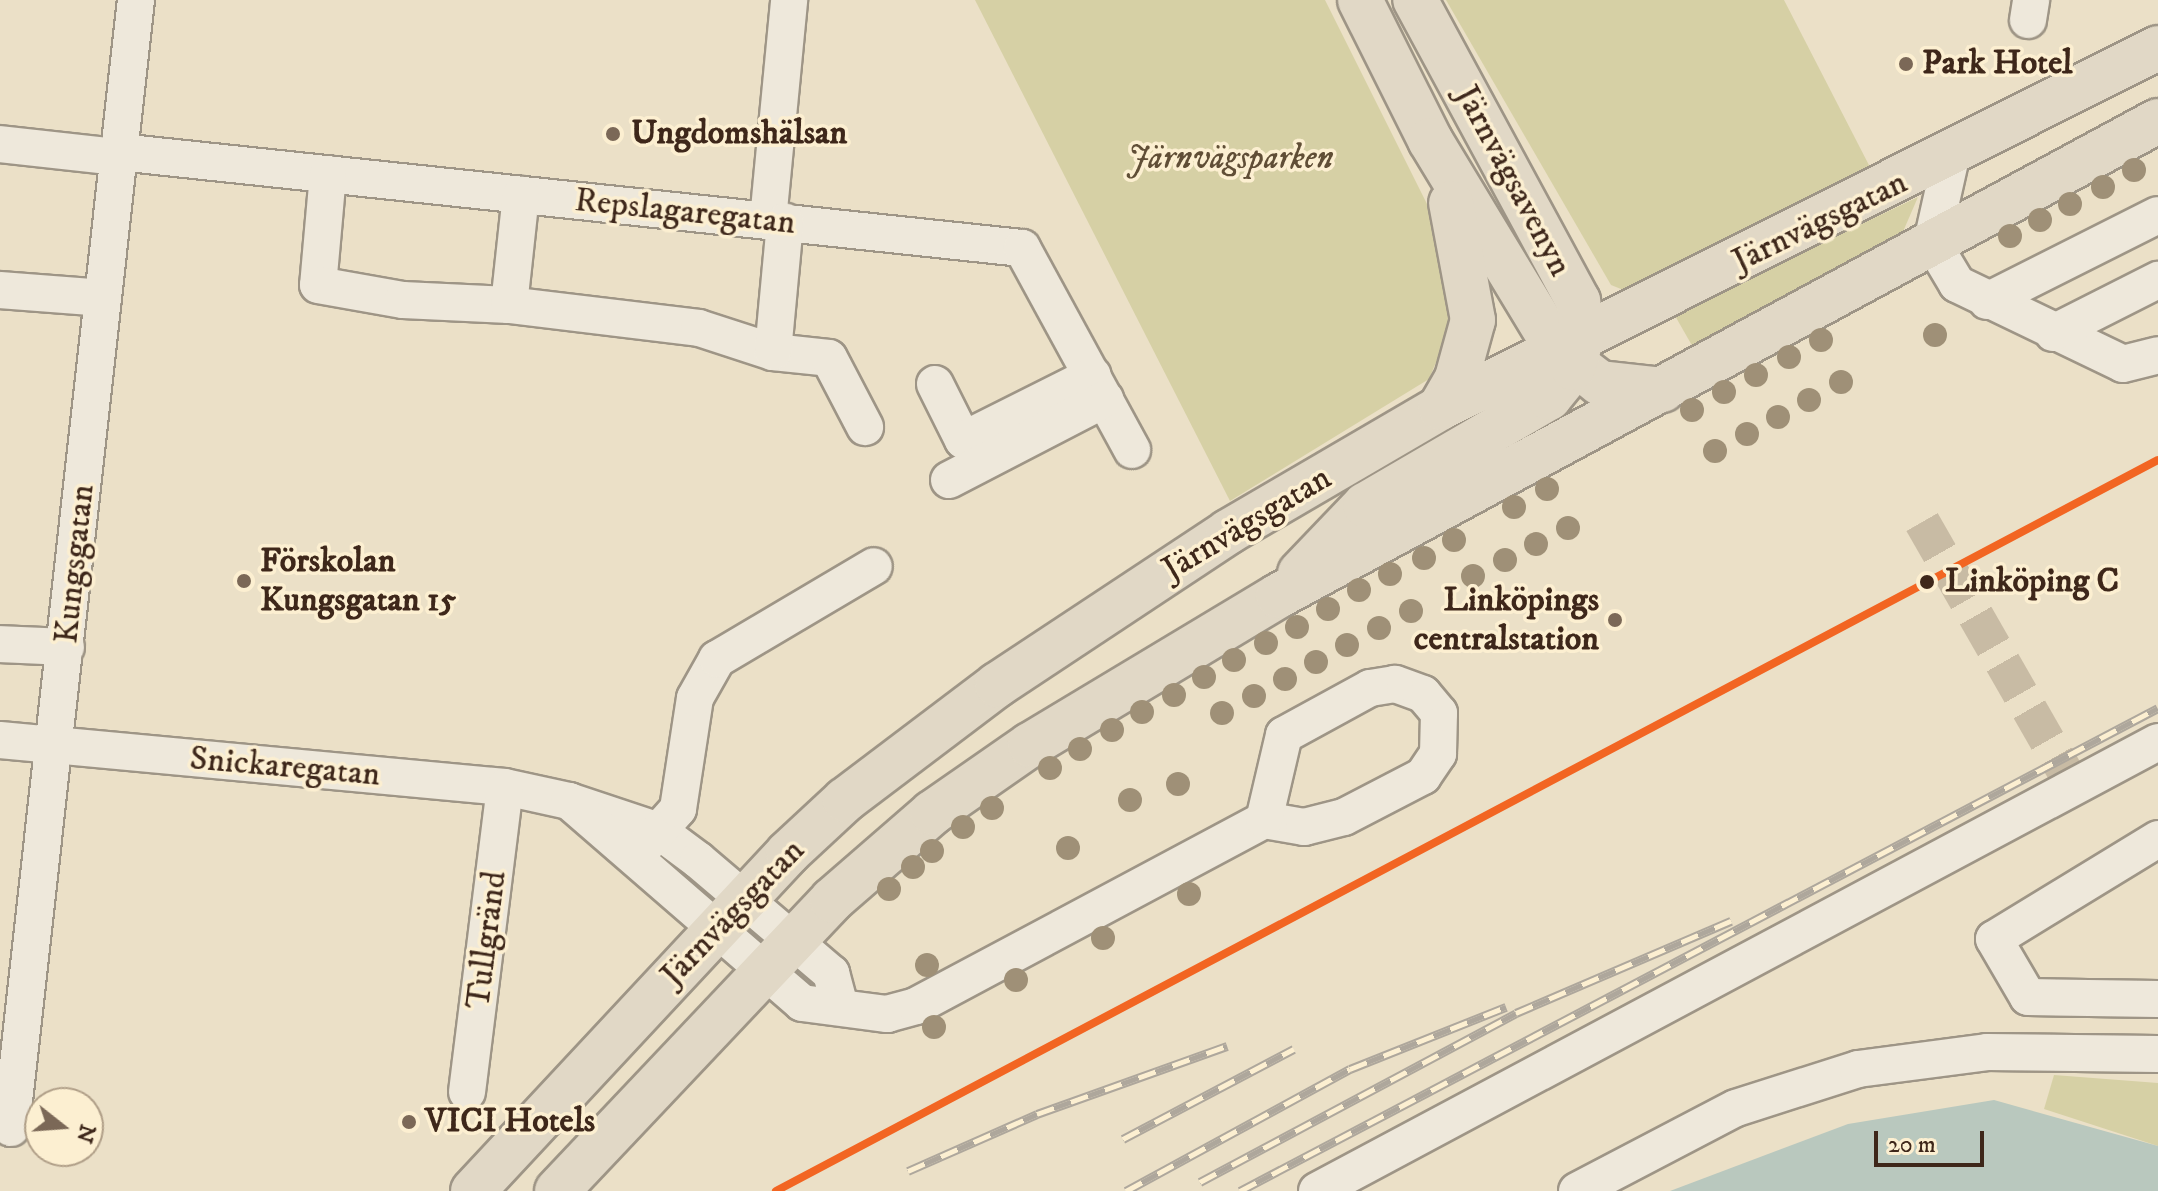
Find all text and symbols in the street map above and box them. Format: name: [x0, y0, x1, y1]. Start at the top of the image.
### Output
place label: Park Hotel: [1922, 44, 2073, 84]
marker: Park Hotel: [1897, 55, 1915, 73]
street label: Järnvägsavenyn: [1446, 79, 1580, 283]
place label: Ungdomshälsan: [631, 114, 847, 154]
marker: Ungdomshälsan: [602, 123, 624, 145]
park label: Järnvägsparken: [1126, 139, 1334, 179]
street label: Järnvägsgatan: [1726, 162, 1914, 282]
street label: Repslagaregatan: [573, 180, 797, 244]
street label: Järnvägsgatan: [1155, 458, 1339, 590]
street label: Kungsgatan: [46, 482, 104, 646]
place label: Förskolan Kungsgatan 15: [260, 541, 456, 620]
place label: Linköping C: [1945, 562, 2119, 602]
marker: Linköping C: [1916, 571, 1938, 593]
marker: Förskolan Kungsgatan 15: [235, 572, 253, 590]
place label: Linköpings centralstation: [1414, 580, 1599, 660]
marker: Linköpings centralstation: [1606, 611, 1624, 629]
street label: Snickaregatan: [188, 738, 382, 796]
street label: Järnvägsgatan: [653, 831, 813, 995]
street label: Tullgränd: [458, 869, 516, 1011]
north arrow: [24, 1087, 104, 1167]
place label: VICI Hotels: [425, 1102, 595, 1142]
marker: VICI Hotels: [400, 1113, 418, 1131]
scale bar: [1878, 1115, 1988, 1165]
text: N: [70, 1121, 101, 1146]
text: 20 m: [1888, 1130, 1936, 1160]

